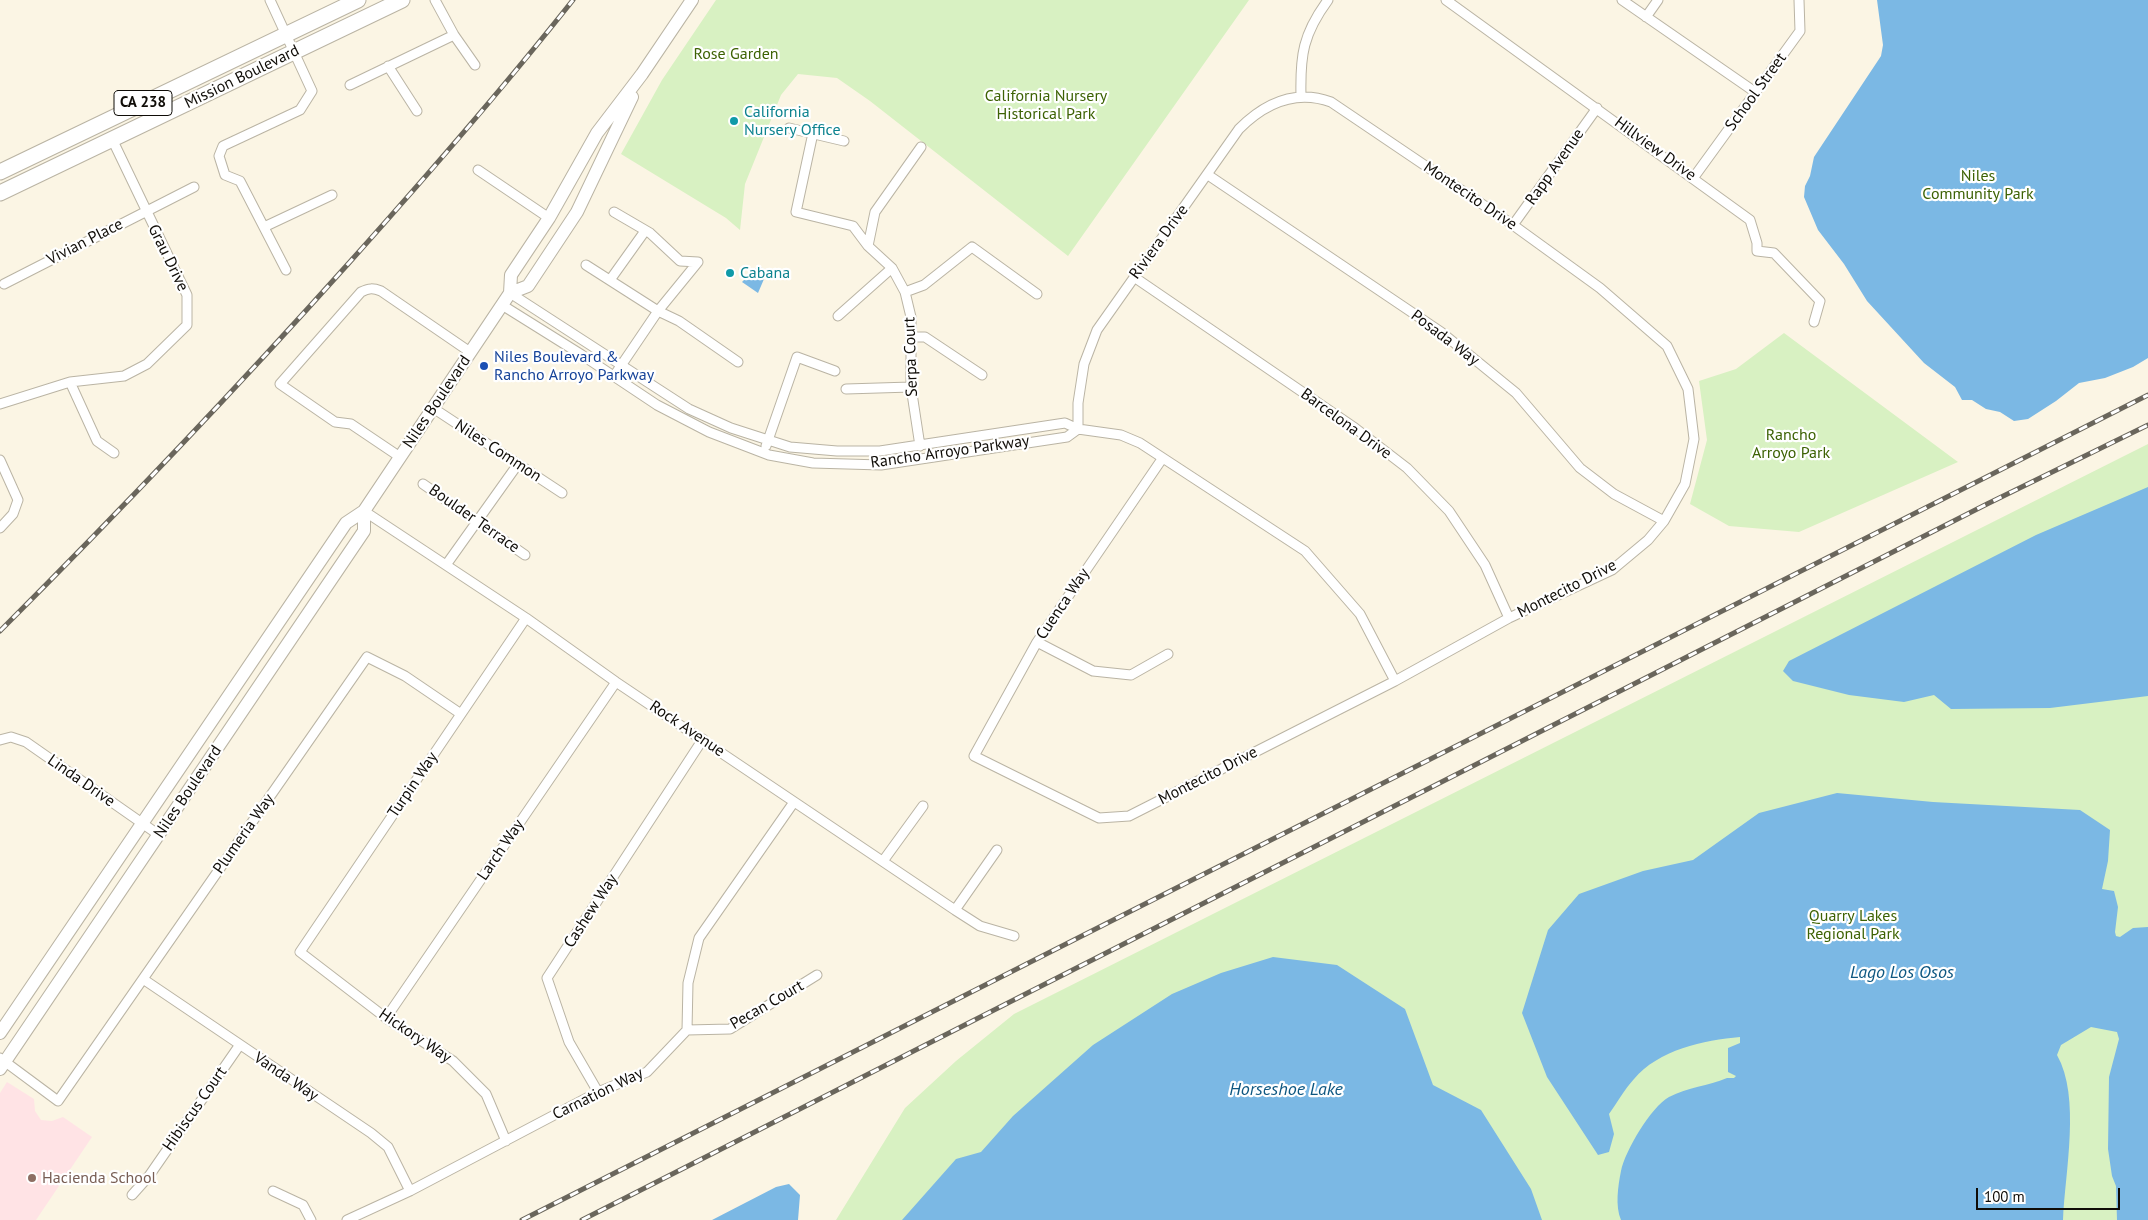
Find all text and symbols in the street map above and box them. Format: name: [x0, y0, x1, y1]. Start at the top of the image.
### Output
street label: Mission Boulevard: [182, 41, 302, 113]
park label: Rose Garden: [693, 44, 779, 64]
street label: School Street: [1721, 49, 1791, 135]
park label: California Nursery Historical Park: [985, 86, 1107, 124]
road number: CA 238: [114, 90, 172, 116]
place label: California Nursery Office: [744, 102, 841, 140]
street label: Hillview Drive: [1610, 113, 1700, 185]
marker: California Nursery Office: [728, 115, 740, 127]
street label: Rapp Avenue: [1522, 125, 1588, 209]
street label: Montecito Drive: [1420, 158, 1520, 234]
park label: Niles Community Park: [1922, 166, 2034, 204]
street label: Riviera Drive: [1126, 201, 1192, 283]
street label: Vivian Place: [44, 215, 126, 269]
street label: Grau Drive: [144, 221, 192, 295]
place label: Cabana: [740, 263, 790, 283]
marker: Cabana: [724, 267, 736, 279]
street label: Posada Way: [1407, 306, 1483, 370]
street label: Serpa Court: [900, 317, 922, 397]
place label: Niles Boulevard & Rancho Arroyo Parkway: [494, 347, 654, 385]
street label: Niles Boulevard: [399, 352, 475, 452]
marker: Niles Boulevard & Rancho Arroyo Parkway: [478, 360, 490, 372]
street label: Barcelona Drive: [1297, 385, 1395, 463]
street label: Niles Common: [451, 416, 545, 486]
park label: Rancho Arroyo Park: [1752, 425, 1830, 463]
street label: Rancho Arroyo Parkway: [869, 431, 1031, 473]
street label: Boulder Terrace: [425, 481, 523, 557]
street label: Montecito Drive: [1514, 556, 1620, 622]
street label: Cuenca Way: [1032, 565, 1094, 643]
street label: Rock Avenue: [646, 697, 728, 761]
street label: Niles Boulevard: [150, 742, 226, 842]
street label: Montecito Drive: [1155, 743, 1261, 809]
street label: Turpin Way: [384, 748, 442, 822]
street label: Linda Drive: [44, 751, 118, 811]
street label: Plumeria Way: [209, 790, 279, 878]
street label: Larch Way: [474, 816, 528, 884]
street label: Cashew Way: [560, 870, 622, 952]
park label: Quarry Lakes Regional Park: [1806, 906, 1900, 944]
water label: Lago Los Osos: [1850, 962, 1954, 984]
street label: Pecan Court: [727, 976, 807, 1034]
street label: Hickory Way: [375, 1005, 455, 1067]
street label: Vanda Way: [250, 1048, 322, 1106]
street label: Hibiscus Court: [159, 1063, 231, 1155]
street label: Carnation Way: [550, 1064, 646, 1124]
water label: Horseshoe Lake: [1229, 1079, 1343, 1101]
place label: Hacienda School: [42, 1168, 156, 1188]
marker: Hacienda School: [26, 1172, 38, 1184]
scale bar: [1978, 1178, 2122, 1210]
text: 100 m: [1984, 1187, 2025, 1206]

